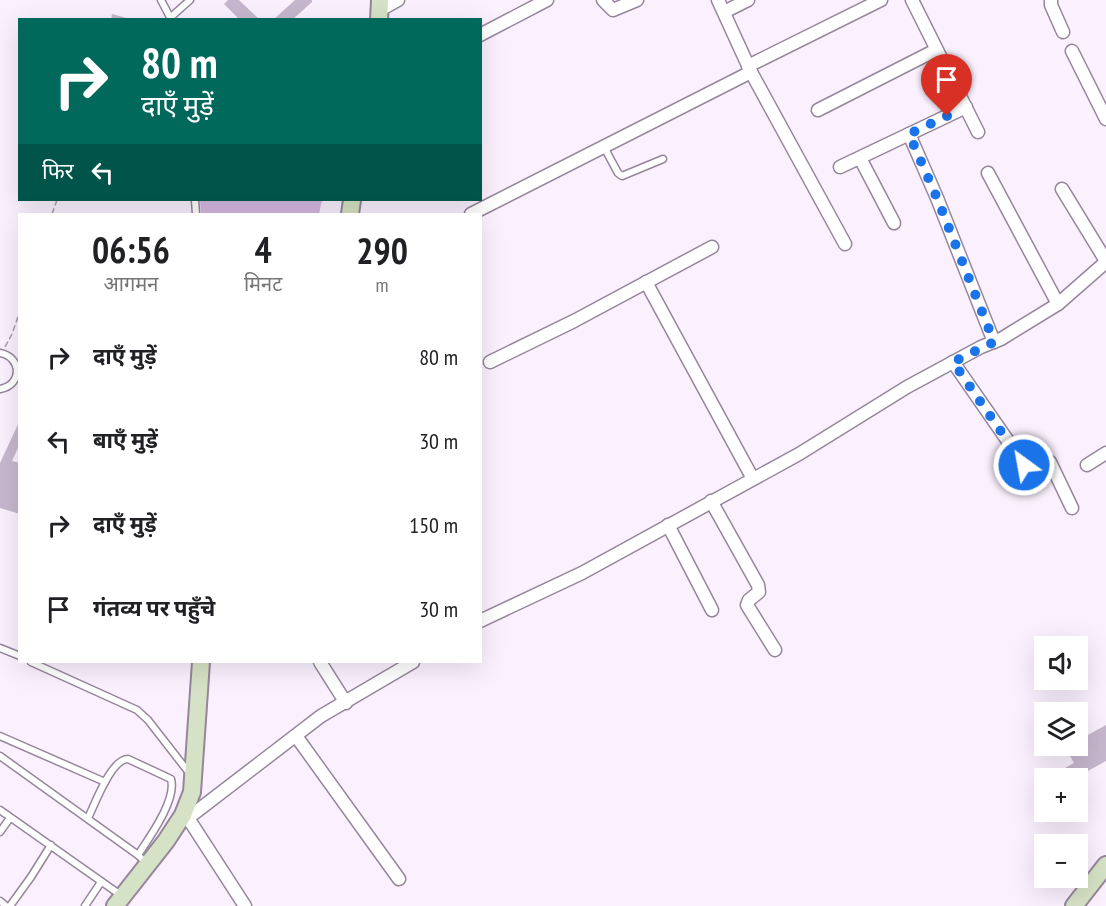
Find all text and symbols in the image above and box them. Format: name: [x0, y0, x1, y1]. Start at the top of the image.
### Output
text: 80 m: [141, 35, 218, 90]
icon: right: [42, 42, 120, 120]
pin: [921, 54, 972, 116]
icon: arrive: [930, 63, 963, 96]
text: दाएँ मुड़ें: [141, 88, 214, 122]
icon: left: [86, 156, 119, 189]
text: फिर: [42, 157, 74, 185]
text: 06:56: [92, 226, 170, 273]
text: 4: [254, 226, 272, 273]
text: 290: [356, 227, 408, 274]
text: आगमन: [104, 271, 158, 297]
text: मिनट: [244, 271, 282, 297]
text: m: [376, 272, 389, 298]
icon: right: [42, 341, 75, 374]
text: दाएँ मुड़ें: [93, 342, 157, 370]
text: 80 m: [419, 343, 458, 371]
icon: left: [42, 425, 75, 458]
text: बाएँ मुड़ें: [93, 426, 158, 454]
text: 30 m: [419, 427, 458, 455]
position arrow: [992, 433, 1056, 497]
icon: right: [42, 509, 75, 542]
text: दाएँ मुड़ें: [93, 510, 157, 538]
text: 150 m: [409, 511, 458, 539]
icon: arrive: [42, 593, 75, 626]
text: गंतव्य पर पहुँचे: [93, 594, 215, 622]
text: 30 m: [419, 595, 458, 623]
map controls: [1034, 636, 1088, 888]
button: sound: [1034, 636, 1088, 690]
button: layers: [1034, 702, 1088, 756]
button: +: [1034, 768, 1088, 822]
button: −: [1034, 834, 1088, 888]

